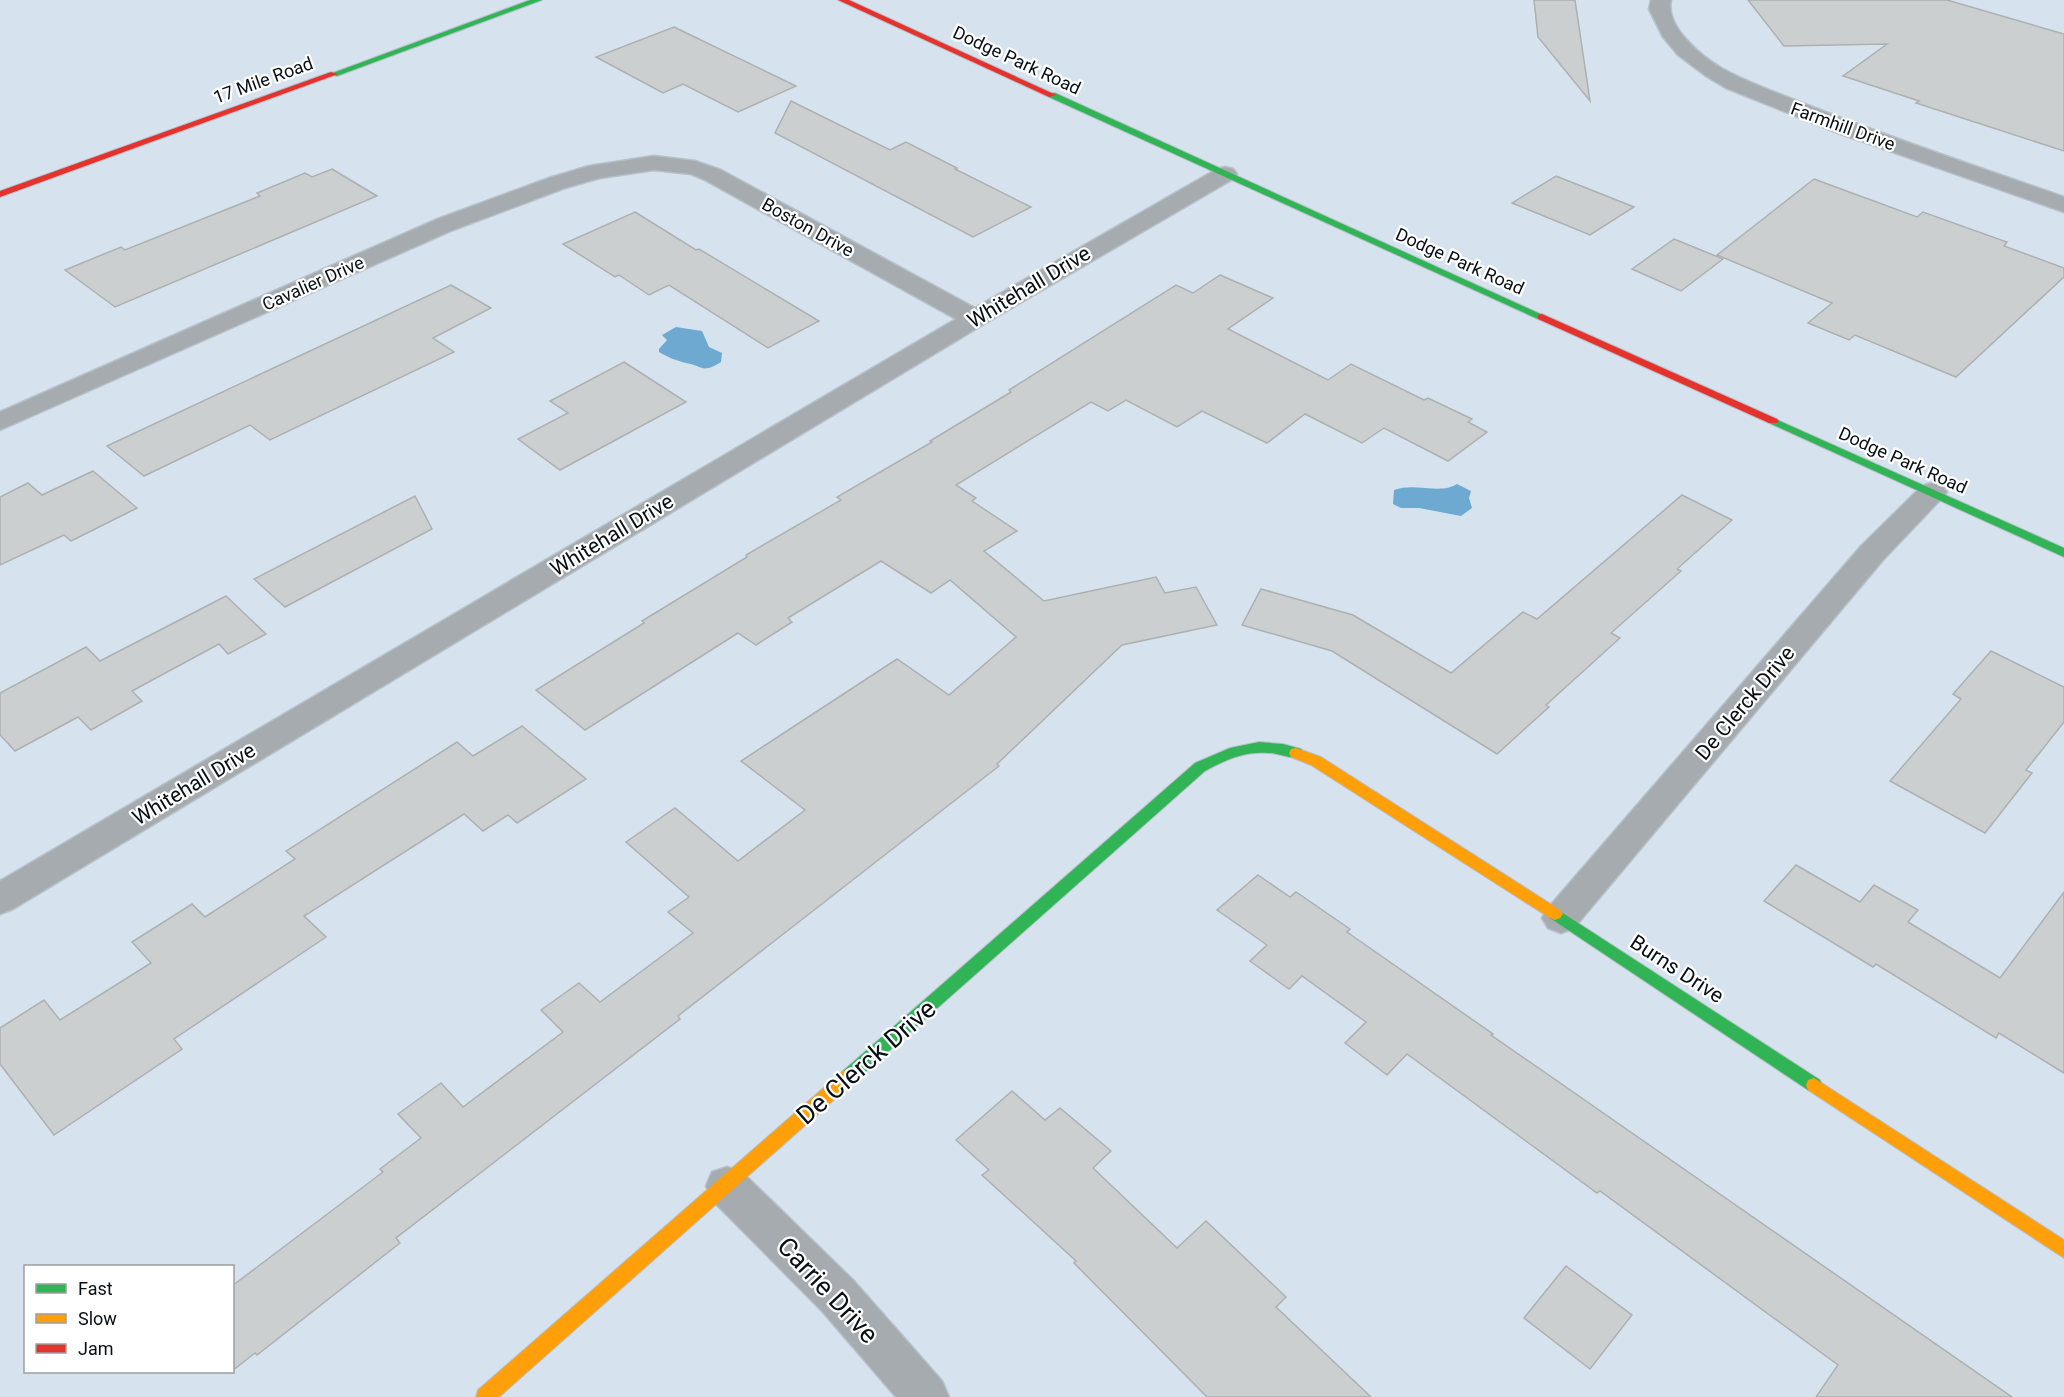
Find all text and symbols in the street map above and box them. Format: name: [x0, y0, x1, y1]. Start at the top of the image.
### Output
street label: Dodge Park Road: [950, 21, 1084, 99]
street label: 17 Mile Road: [210, 52, 316, 108]
street label: Farmhill Drive: [1788, 97, 1898, 155]
street label: Boston Drive: [758, 193, 858, 261]
street label: Dodge Park Road: [1393, 223, 1527, 299]
street label: Whitehall Drive: [963, 241, 1095, 333]
street label: Cavalier Drive: [259, 251, 367, 315]
street label: Dodge Park Road: [1836, 422, 1970, 498]
street label: Whitehall Drive: [546, 489, 678, 581]
street label: De Clerck Drive: [1690, 641, 1800, 765]
street label: Whitehall Drive: [128, 738, 260, 830]
street label: Burns Drive: [1626, 930, 1728, 1008]
street label: De Clerck Drive: [790, 993, 942, 1131]
street label: Carrie Drive: [771, 1231, 885, 1349]
legend: [24, 1265, 234, 1373]
text: Fast: [78, 1278, 113, 1299]
text: Slow: [78, 1308, 117, 1329]
text: Jam: [78, 1338, 114, 1359]

